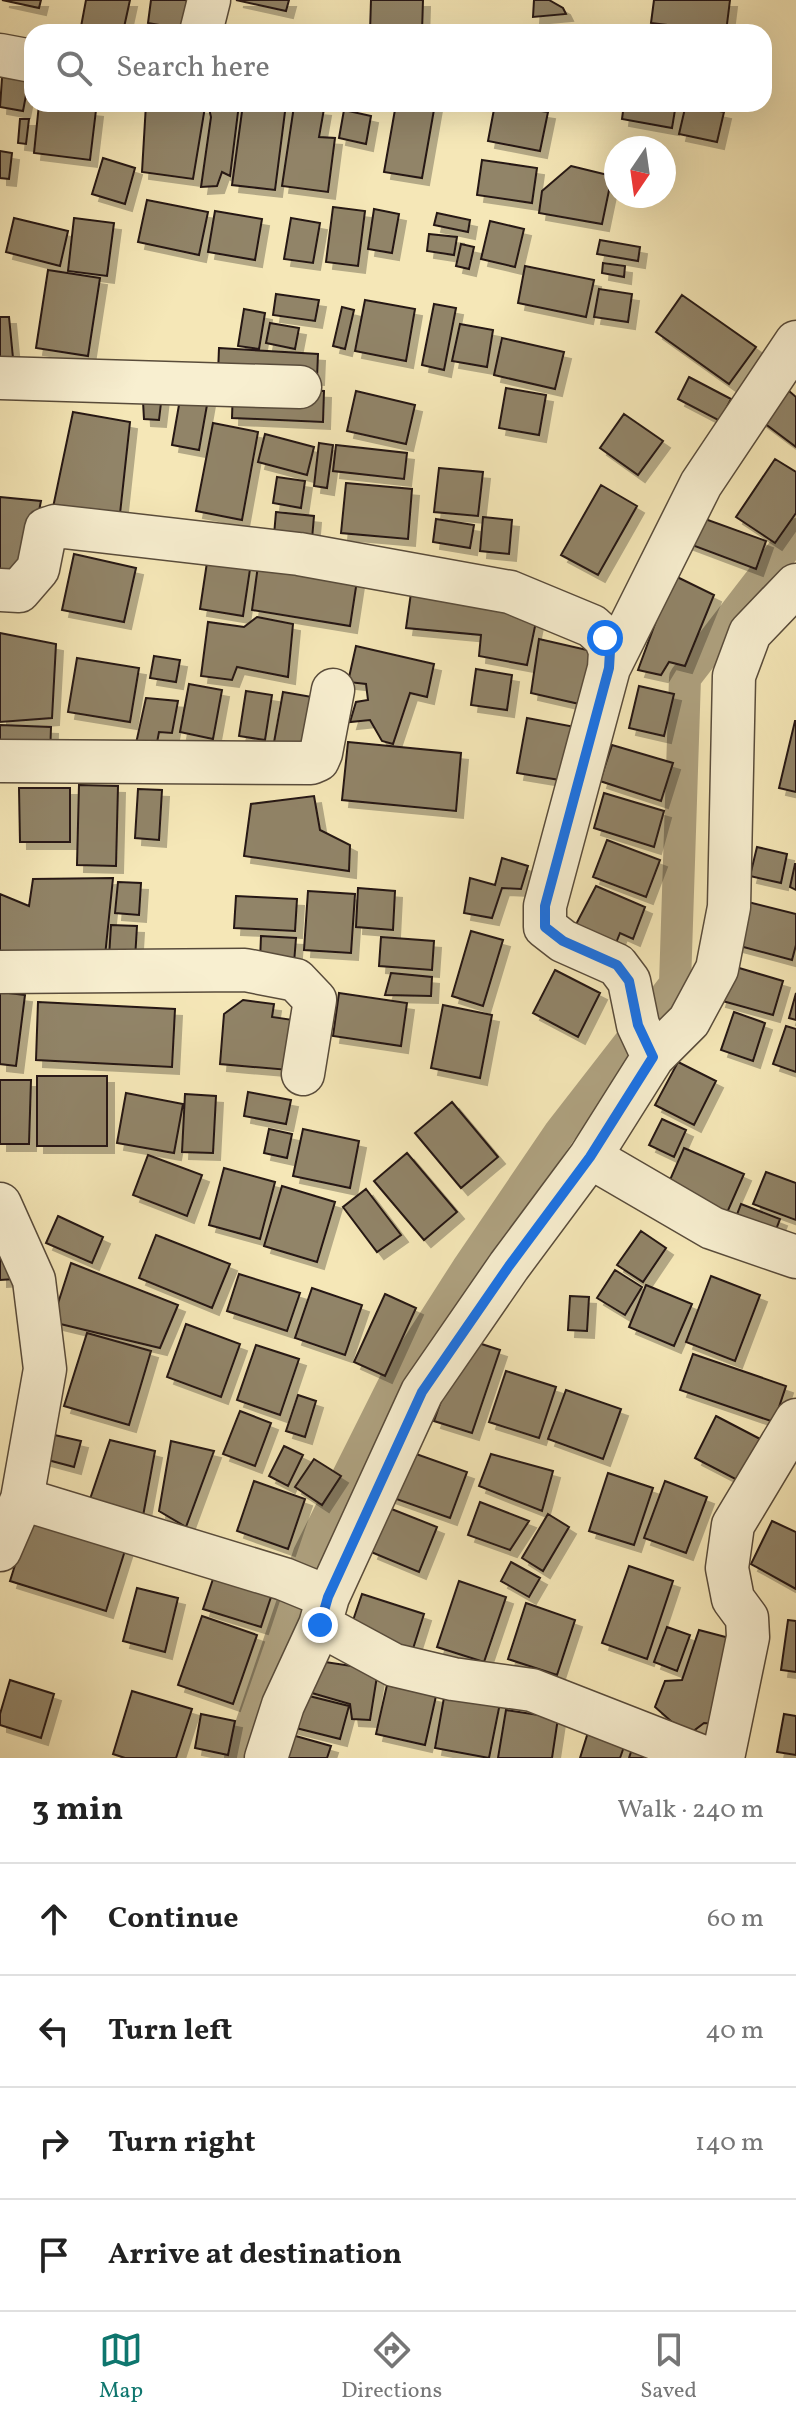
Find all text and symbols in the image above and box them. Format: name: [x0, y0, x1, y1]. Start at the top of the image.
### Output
search box: [24, 24, 772, 112]
icon: search: [52, 46, 96, 90]
text: Search here: [116, 47, 270, 89]
north arrow: [604, 136, 676, 208]
route start: [587, 620, 623, 656]
route end: [302, 1607, 338, 1643]
text: 3 min: [32, 1787, 123, 1834]
text: Walk · 240 m: [617, 1792, 764, 1828]
icon: ahead: [32, 1897, 76, 1941]
text: Continue: [108, 1898, 239, 1940]
text: 60 m: [707, 1901, 764, 1937]
icon: left: [32, 2009, 76, 2053]
text: Turn left: [108, 2010, 232, 2052]
text: 40 m: [705, 2013, 764, 2049]
icon: right: [32, 2121, 76, 2165]
text: Turn right: [108, 2122, 256, 2164]
text: 140 m: [695, 2125, 764, 2161]
icon: arrive: [32, 2233, 76, 2277]
text: Arrive at destination: [108, 2234, 402, 2276]
tab: Map: [99, 2328, 143, 2407]
tab: Directions: [341, 2328, 442, 2407]
tab: Saved: [640, 2328, 697, 2407]

